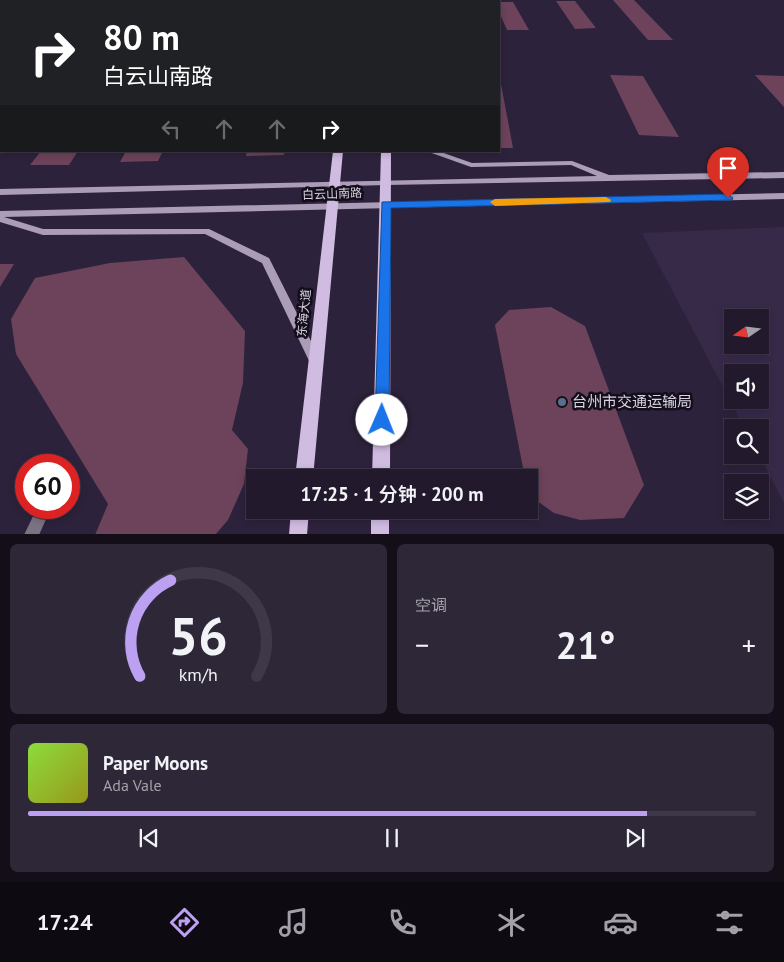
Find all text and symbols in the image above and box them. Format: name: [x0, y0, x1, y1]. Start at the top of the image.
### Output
text: 80 m: [103, 14, 180, 60]
icon: right: [20, 20, 85, 85]
text: 白云山南路: [103, 62, 213, 90]
icon: left: [157, 115, 185, 143]
icon: ahead: [210, 115, 238, 143]
icon: ahead: [263, 115, 291, 143]
icon: right: [316, 115, 344, 143]
pin: [707, 147, 749, 198]
icon: arrive: [714, 154, 742, 182]
street label: 白云山南路: [302, 185, 362, 202]
street label: 东海大道: [294, 288, 313, 338]
north arrow: [724, 309, 769, 354]
map controls: [724, 309, 769, 519]
button: sound: [724, 364, 769, 409]
place label: 台州市交通运输局: [572, 392, 692, 411]
position arrow: [355, 393, 407, 445]
marker: 台州市交通运输局: [556, 396, 568, 408]
button: search: [724, 419, 769, 464]
speed limit sign: 60: [15, 454, 80, 519]
button: layers: [724, 474, 769, 519]
text: 17:25 · 1 分钟 · 200 m: [300, 482, 484, 506]
text: 空调: [415, 595, 447, 615]
text: 56: [169, 602, 228, 669]
text: 21°: [556, 620, 615, 669]
text: −: [415, 626, 429, 663]
text: +: [742, 626, 756, 663]
text: km/h: [179, 663, 218, 686]
text: Paper Moons: [103, 751, 208, 775]
text: Ada Vale: [103, 775, 162, 795]
icon: previous: [135, 824, 163, 852]
icon: pause: [378, 824, 406, 852]
icon: next: [621, 824, 649, 852]
icon: directions: [167, 905, 202, 940]
icon: music: [276, 905, 311, 940]
icon: phone: [385, 905, 420, 940]
icon: climate: [494, 905, 529, 940]
icon: car: [603, 905, 638, 940]
icon: filters: [712, 905, 747, 940]
text: 17:24: [37, 908, 93, 936]

